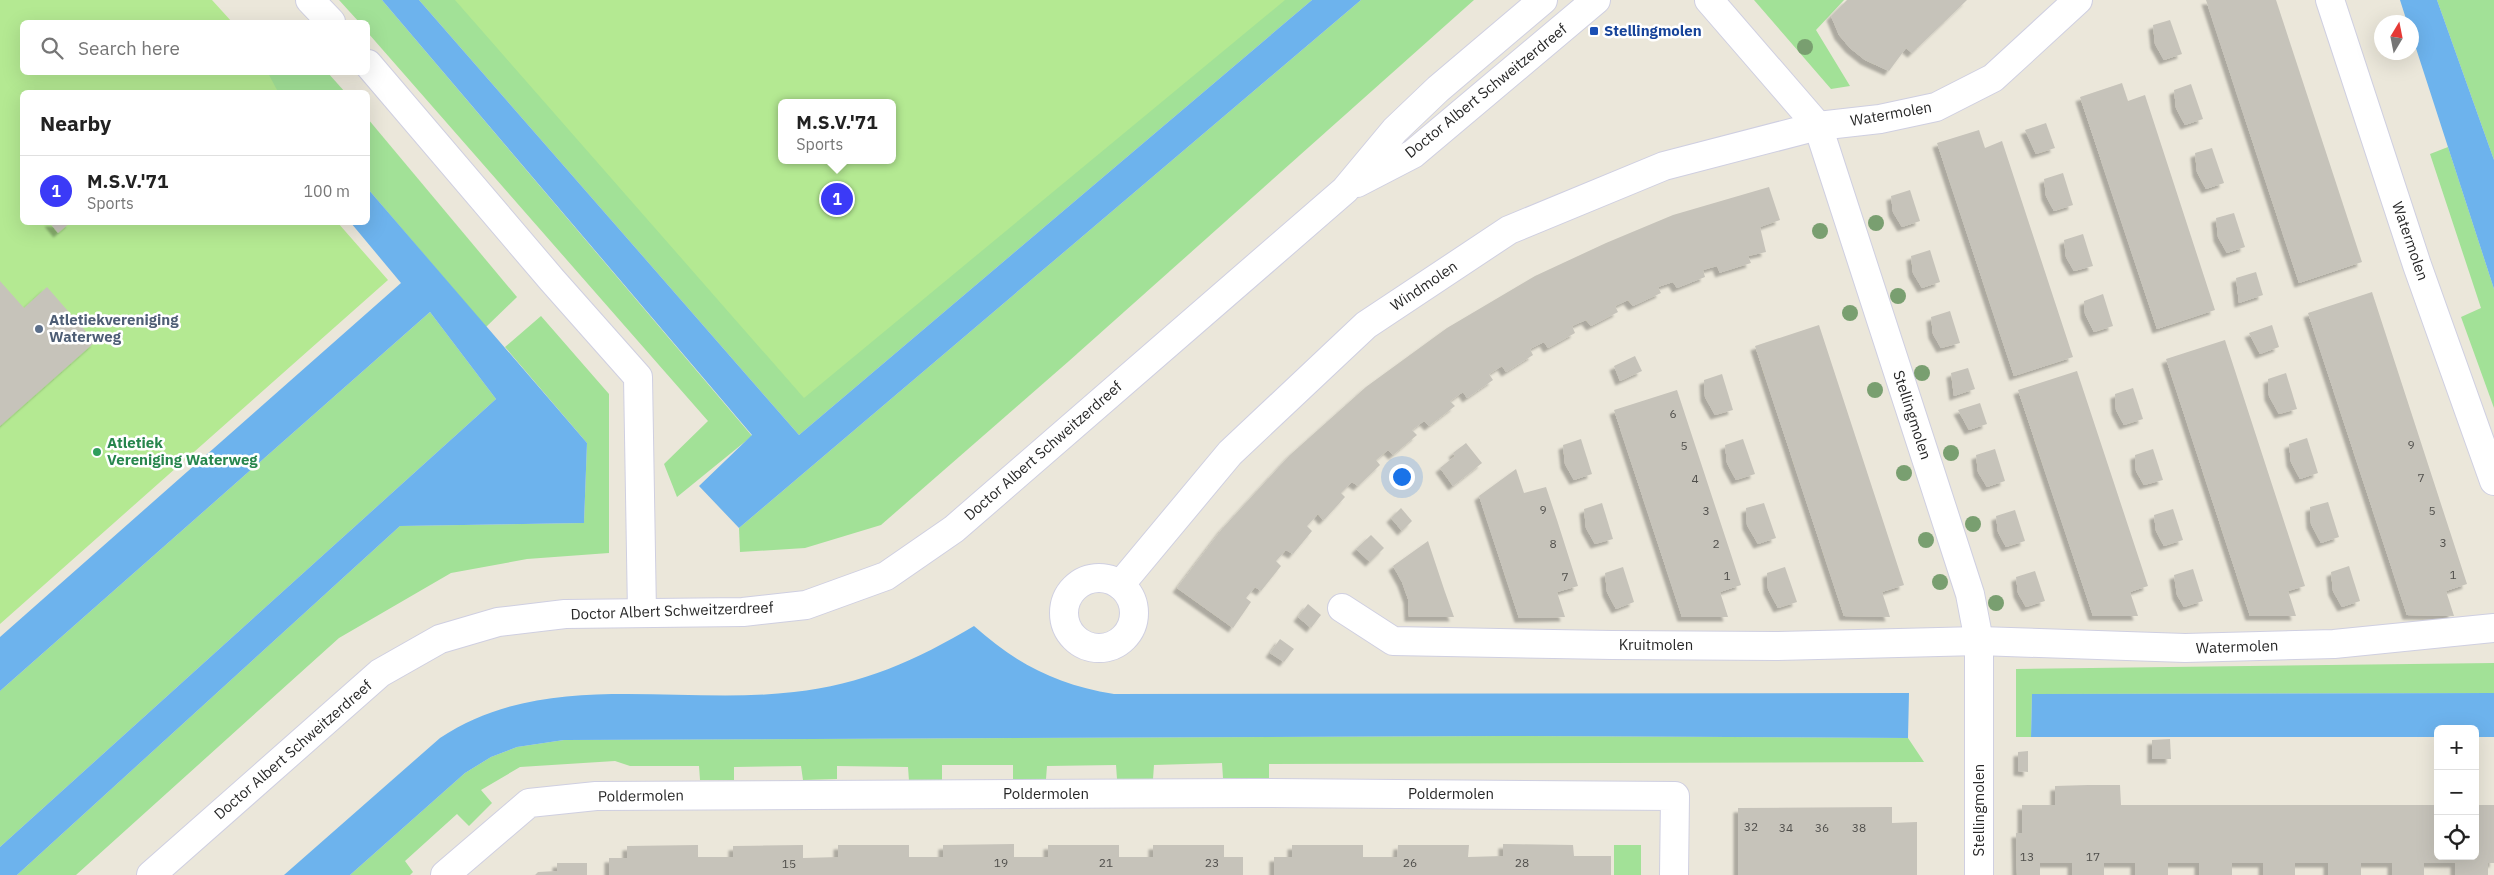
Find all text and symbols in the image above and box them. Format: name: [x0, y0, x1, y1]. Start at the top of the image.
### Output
north arrow: [2374, 15, 2419, 60]
street label: Doctor Albert Schweitzerdreef: [1401, 19, 1571, 162]
search box: [20, 20, 370, 75]
place label: Stellingmolen: [1604, 21, 1702, 40]
marker: Stellingmolen: [1588, 25, 1600, 37]
icon: search: [38, 34, 66, 62]
text: Search here: [78, 36, 180, 60]
street label: Watermolen: [1849, 97, 1933, 130]
popup: [778, 99, 896, 164]
text: Nearby: [40, 109, 111, 137]
text: M.S.V.'71: [796, 110, 878, 134]
text: Sports: [796, 134, 843, 154]
text: M.S.V.'71: [87, 169, 168, 193]
pin: 1: [821, 180, 853, 218]
text: 1: [51, 181, 61, 201]
text: 100 m: [303, 181, 350, 201]
text: Sports: [87, 193, 134, 213]
street label: Watermolen: [2388, 199, 2433, 283]
street label: Windmolen: [1387, 256, 1461, 315]
place label: Atletiekvereniging Waterweg: [49, 310, 179, 346]
marker: Atletiekvereniging Waterweg: [33, 323, 45, 335]
street label: Stellingmolen: [1889, 368, 1936, 462]
street label: Doctor Albert Schweitzerdreef: [960, 377, 1126, 524]
house number: 6: [1669, 406, 1677, 421]
place label: Atletiek Vereniging Waterweg: [107, 433, 258, 469]
house number: 9: [2407, 437, 2415, 452]
house number: 5: [1680, 438, 1688, 453]
marker: Atletiek Vereniging Waterweg: [91, 446, 103, 458]
your location: [1389, 464, 1415, 490]
house number: 7: [2417, 470, 2425, 485]
house number: 4: [1691, 471, 1699, 486]
house number: 9: [1539, 502, 1547, 517]
house number: 3: [1702, 503, 1710, 518]
house number: 5: [2428, 503, 2436, 518]
house number: 3: [2439, 535, 2447, 550]
house number: 8: [1549, 536, 1557, 551]
house number: 2: [1712, 536, 1720, 551]
house number: 1: [2449, 567, 2457, 582]
house number: 1: [1723, 568, 1731, 583]
house number: 7: [1561, 569, 1569, 584]
street label: Doctor Albert Schweitzerdreef: [570, 597, 774, 624]
street label: Kruitmolen: [1619, 635, 1693, 654]
street label: Watermolen: [2195, 636, 2279, 657]
street label: Doctor Albert Schweitzerdreef: [210, 676, 376, 823]
map controls: [2434, 725, 2479, 860]
button: +: [2434, 725, 2479, 770]
street label: Stellingmolen: [1969, 764, 1988, 856]
button: −: [2434, 770, 2479, 815]
street label: Poldermolen: [1003, 784, 1089, 803]
street label: Poldermolen: [1408, 784, 1494, 803]
street label: Poldermolen: [598, 785, 684, 806]
button: locate: [2434, 815, 2479, 860]
house number: 32: [1744, 819, 1758, 834]
house number: 34: [1779, 820, 1793, 835]
house number: 36: [1815, 820, 1829, 835]
house number: 38: [1852, 820, 1866, 835]
house number: 13: [2020, 849, 2034, 864]
house number: 17: [2086, 849, 2100, 864]
house number: 19: [994, 855, 1008, 870]
house number: 21: [1099, 855, 1113, 870]
house number: 23: [1205, 855, 1219, 870]
house number: 26: [1403, 855, 1417, 870]
house number: 28: [1515, 855, 1529, 870]
house number: 15: [782, 856, 796, 871]

